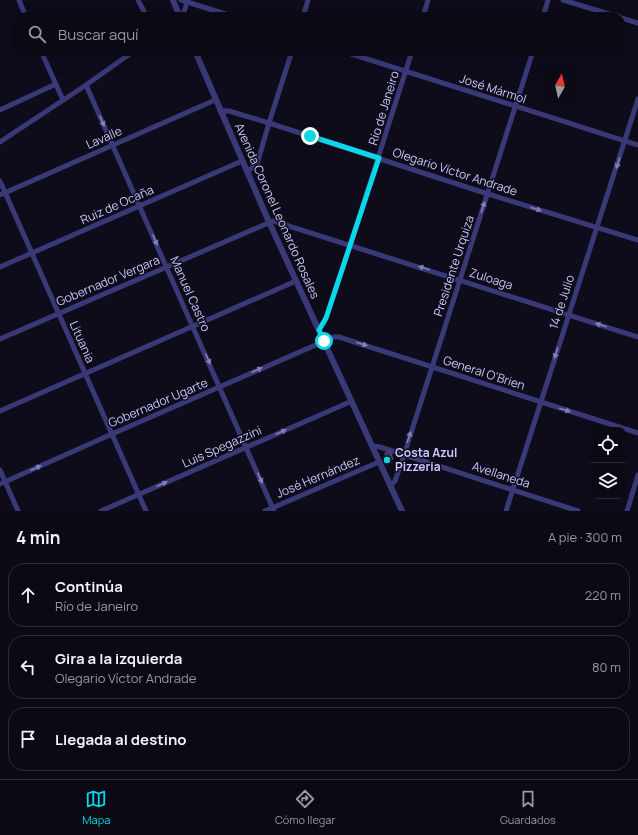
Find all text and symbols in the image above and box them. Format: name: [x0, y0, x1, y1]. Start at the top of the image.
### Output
search box: [12, 12, 626, 56]
icon: search: [26, 23, 48, 45]
text: Buscar aquí: [58, 24, 139, 45]
north arrow: [542, 68, 578, 104]
street label: Río de Janeiro: [364, 69, 403, 147]
street label: José Mármol: [458, 70, 529, 107]
one-way arrow: [99, 115, 105, 127]
street label: Avenida Coronel Leonardo Rosales: [231, 120, 324, 301]
street label: Lavalle: [83, 122, 124, 153]
route end: [301, 127, 319, 145]
street label: Olegario Víctor Andrade: [391, 143, 520, 200]
one-way arrow: [615, 157, 621, 169]
street label: Ruiz de Ocaña: [77, 181, 156, 228]
one-way arrow: [481, 201, 487, 213]
one-way arrow: [530, 206, 542, 212]
street label: Presidente Urquiza: [429, 213, 478, 318]
one-way arrow: [152, 234, 158, 245]
street label: Gobernador Vergara: [53, 251, 162, 310]
street label: Manuel Castro: [166, 253, 215, 334]
street label: Zuloaga: [467, 264, 515, 294]
one-way arrow: [417, 265, 429, 271]
street label: 14 de Julio: [545, 273, 578, 331]
street label: Lituania: [66, 318, 99, 365]
one-way arrow: [595, 322, 607, 328]
route start: [315, 332, 333, 350]
one-way arrow: [356, 342, 368, 348]
one-way arrow: [553, 348, 559, 360]
street label: General O'Brien: [441, 351, 527, 394]
one-way arrow: [205, 353, 211, 365]
one-way arrow: [252, 367, 264, 373]
street label: Gobernador Ugarte: [105, 374, 210, 431]
one-way arrow: [560, 407, 572, 413]
street label: Luis Spegazzini: [179, 421, 264, 472]
map controls: [590, 427, 626, 499]
button: locate: [590, 427, 626, 463]
one-way arrow: [276, 429, 287, 435]
one-way arrow: [406, 431, 412, 443]
place label: Costa Azul Pizzeria: [395, 444, 457, 475]
street label: José Hernández: [273, 451, 362, 502]
marker: Costa Azul Pizzeria: [382, 455, 392, 465]
street label: Avellaneda: [470, 457, 532, 492]
button: layers: [590, 463, 626, 499]
one-way arrow: [30, 465, 41, 471]
one-way arrow: [257, 472, 263, 484]
one-way arrow: [157, 481, 168, 487]
text: 4 min: [16, 526, 60, 549]
text: A pie · 300 m: [548, 528, 622, 546]
text: Continúa: [55, 576, 123, 597]
icon: ahead: [17, 584, 39, 606]
text: 220 m: [585, 586, 621, 604]
text: Río de Janeiro: [55, 597, 138, 615]
text: Gira a la izquierda: [55, 648, 182, 669]
icon: left: [17, 656, 39, 678]
text: 80 m: [592, 658, 621, 676]
text: Olegario Víctor Andrade: [55, 669, 196, 687]
icon: arrive: [17, 728, 39, 750]
text: Llegada al destino: [55, 729, 187, 750]
tab: Mapa: [82, 788, 110, 827]
tab: Cómo llegar: [275, 788, 335, 827]
tab: Guardados: [500, 788, 556, 827]

